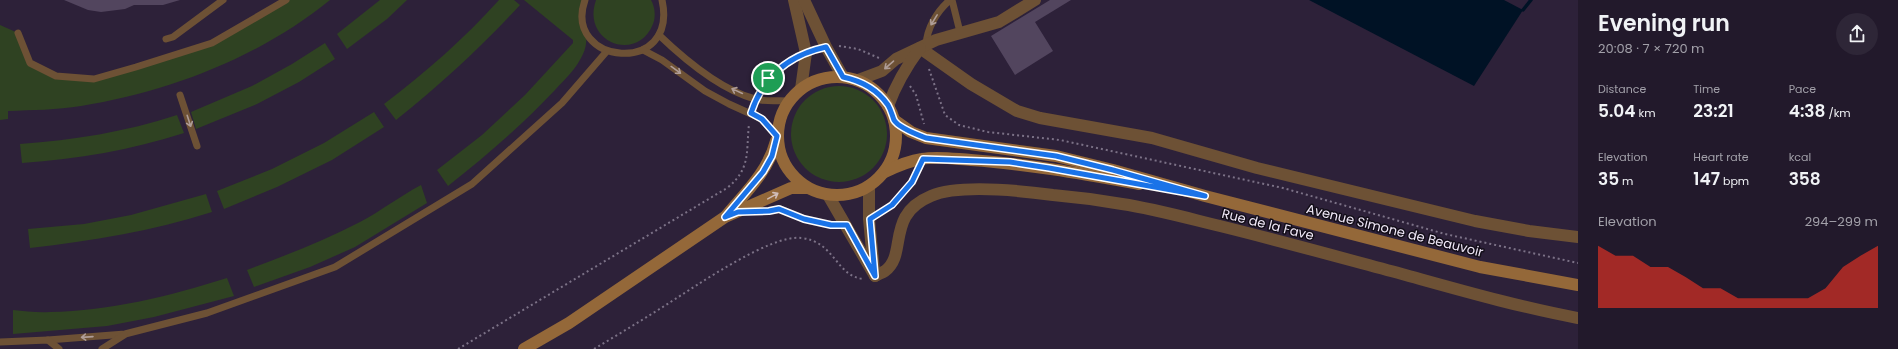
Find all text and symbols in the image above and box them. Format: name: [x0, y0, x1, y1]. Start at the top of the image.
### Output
text: Evening run: [1598, 8, 1730, 39]
button: share: [1836, 13, 1878, 55]
one-way arrow: [930, 15, 938, 26]
text: 20:08 · 7 × 720 m: [1598, 39, 1704, 58]
one-way arrow: [884, 60, 894, 69]
pin: [751, 61, 785, 95]
one-way arrow: [670, 66, 681, 74]
icon: arrive: [757, 67, 779, 89]
text: Distance: [1598, 81, 1646, 97]
text: Time: [1693, 81, 1720, 97]
text: Pace: [1789, 81, 1816, 97]
one-way arrow: [732, 87, 744, 94]
text: 5.04: [1598, 99, 1636, 123]
text: 23:21: [1693, 99, 1734, 123]
text: 4:38: [1789, 99, 1825, 123]
text: km: [1636, 105, 1656, 121]
text: /km: [1825, 105, 1851, 121]
one-way arrow: [185, 114, 193, 126]
text: Elevation: [1598, 149, 1648, 165]
text: Heart rate: [1693, 149, 1749, 165]
text: kcal: [1789, 149, 1811, 165]
text: 35: [1598, 167, 1619, 191]
text: 147: [1693, 167, 1720, 191]
text: 358: [1789, 167, 1821, 191]
text: m: [1619, 173, 1633, 189]
text: bpm: [1720, 173, 1749, 189]
one-way arrow: [767, 191, 779, 199]
street label: Avenue Simone de Beauvoir: [1304, 199, 1486, 262]
street label: Rue de la Fave: [1220, 204, 1316, 245]
text: Elevation: [1598, 212, 1657, 231]
text: 294–299 m: [1805, 212, 1878, 231]
one-way arrow: [81, 334, 94, 341]

